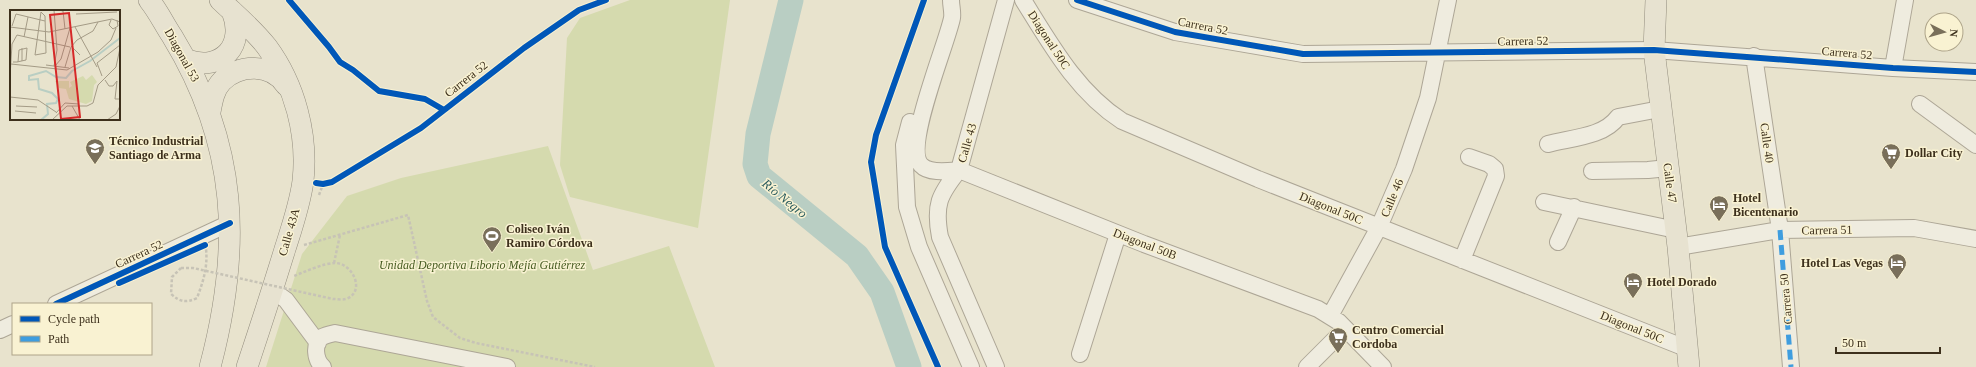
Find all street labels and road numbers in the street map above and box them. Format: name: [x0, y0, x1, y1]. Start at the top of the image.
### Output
street label: Diagonal 50C: [1025, 8, 1073, 72]
street label: Carrera 52: [1177, 14, 1229, 38]
street label: Diagonal 53: [162, 26, 202, 84]
street label: Carrera 52: [1497, 34, 1549, 48]
street label: Carrera 52: [1821, 44, 1873, 62]
street label: Carrera 52: [442, 58, 490, 100]
street label: Calle 43: [955, 122, 979, 164]
street label: Calle 40: [1757, 122, 1777, 164]
street label: Calle 47: [1660, 162, 1680, 204]
street label: Calle 46: [1378, 177, 1406, 219]
street label: Diagonal 50C: [1297, 189, 1365, 227]
street label: Calle 43A: [276, 206, 303, 257]
street label: Carrera 51: [1801, 223, 1853, 237]
street label: Diagonal 50B: [1111, 225, 1179, 263]
street label: Carrera 52: [113, 237, 165, 271]
street label: Carrera 50: [1777, 273, 1795, 325]
street label: Diagonal 50C: [1598, 308, 1666, 346]

